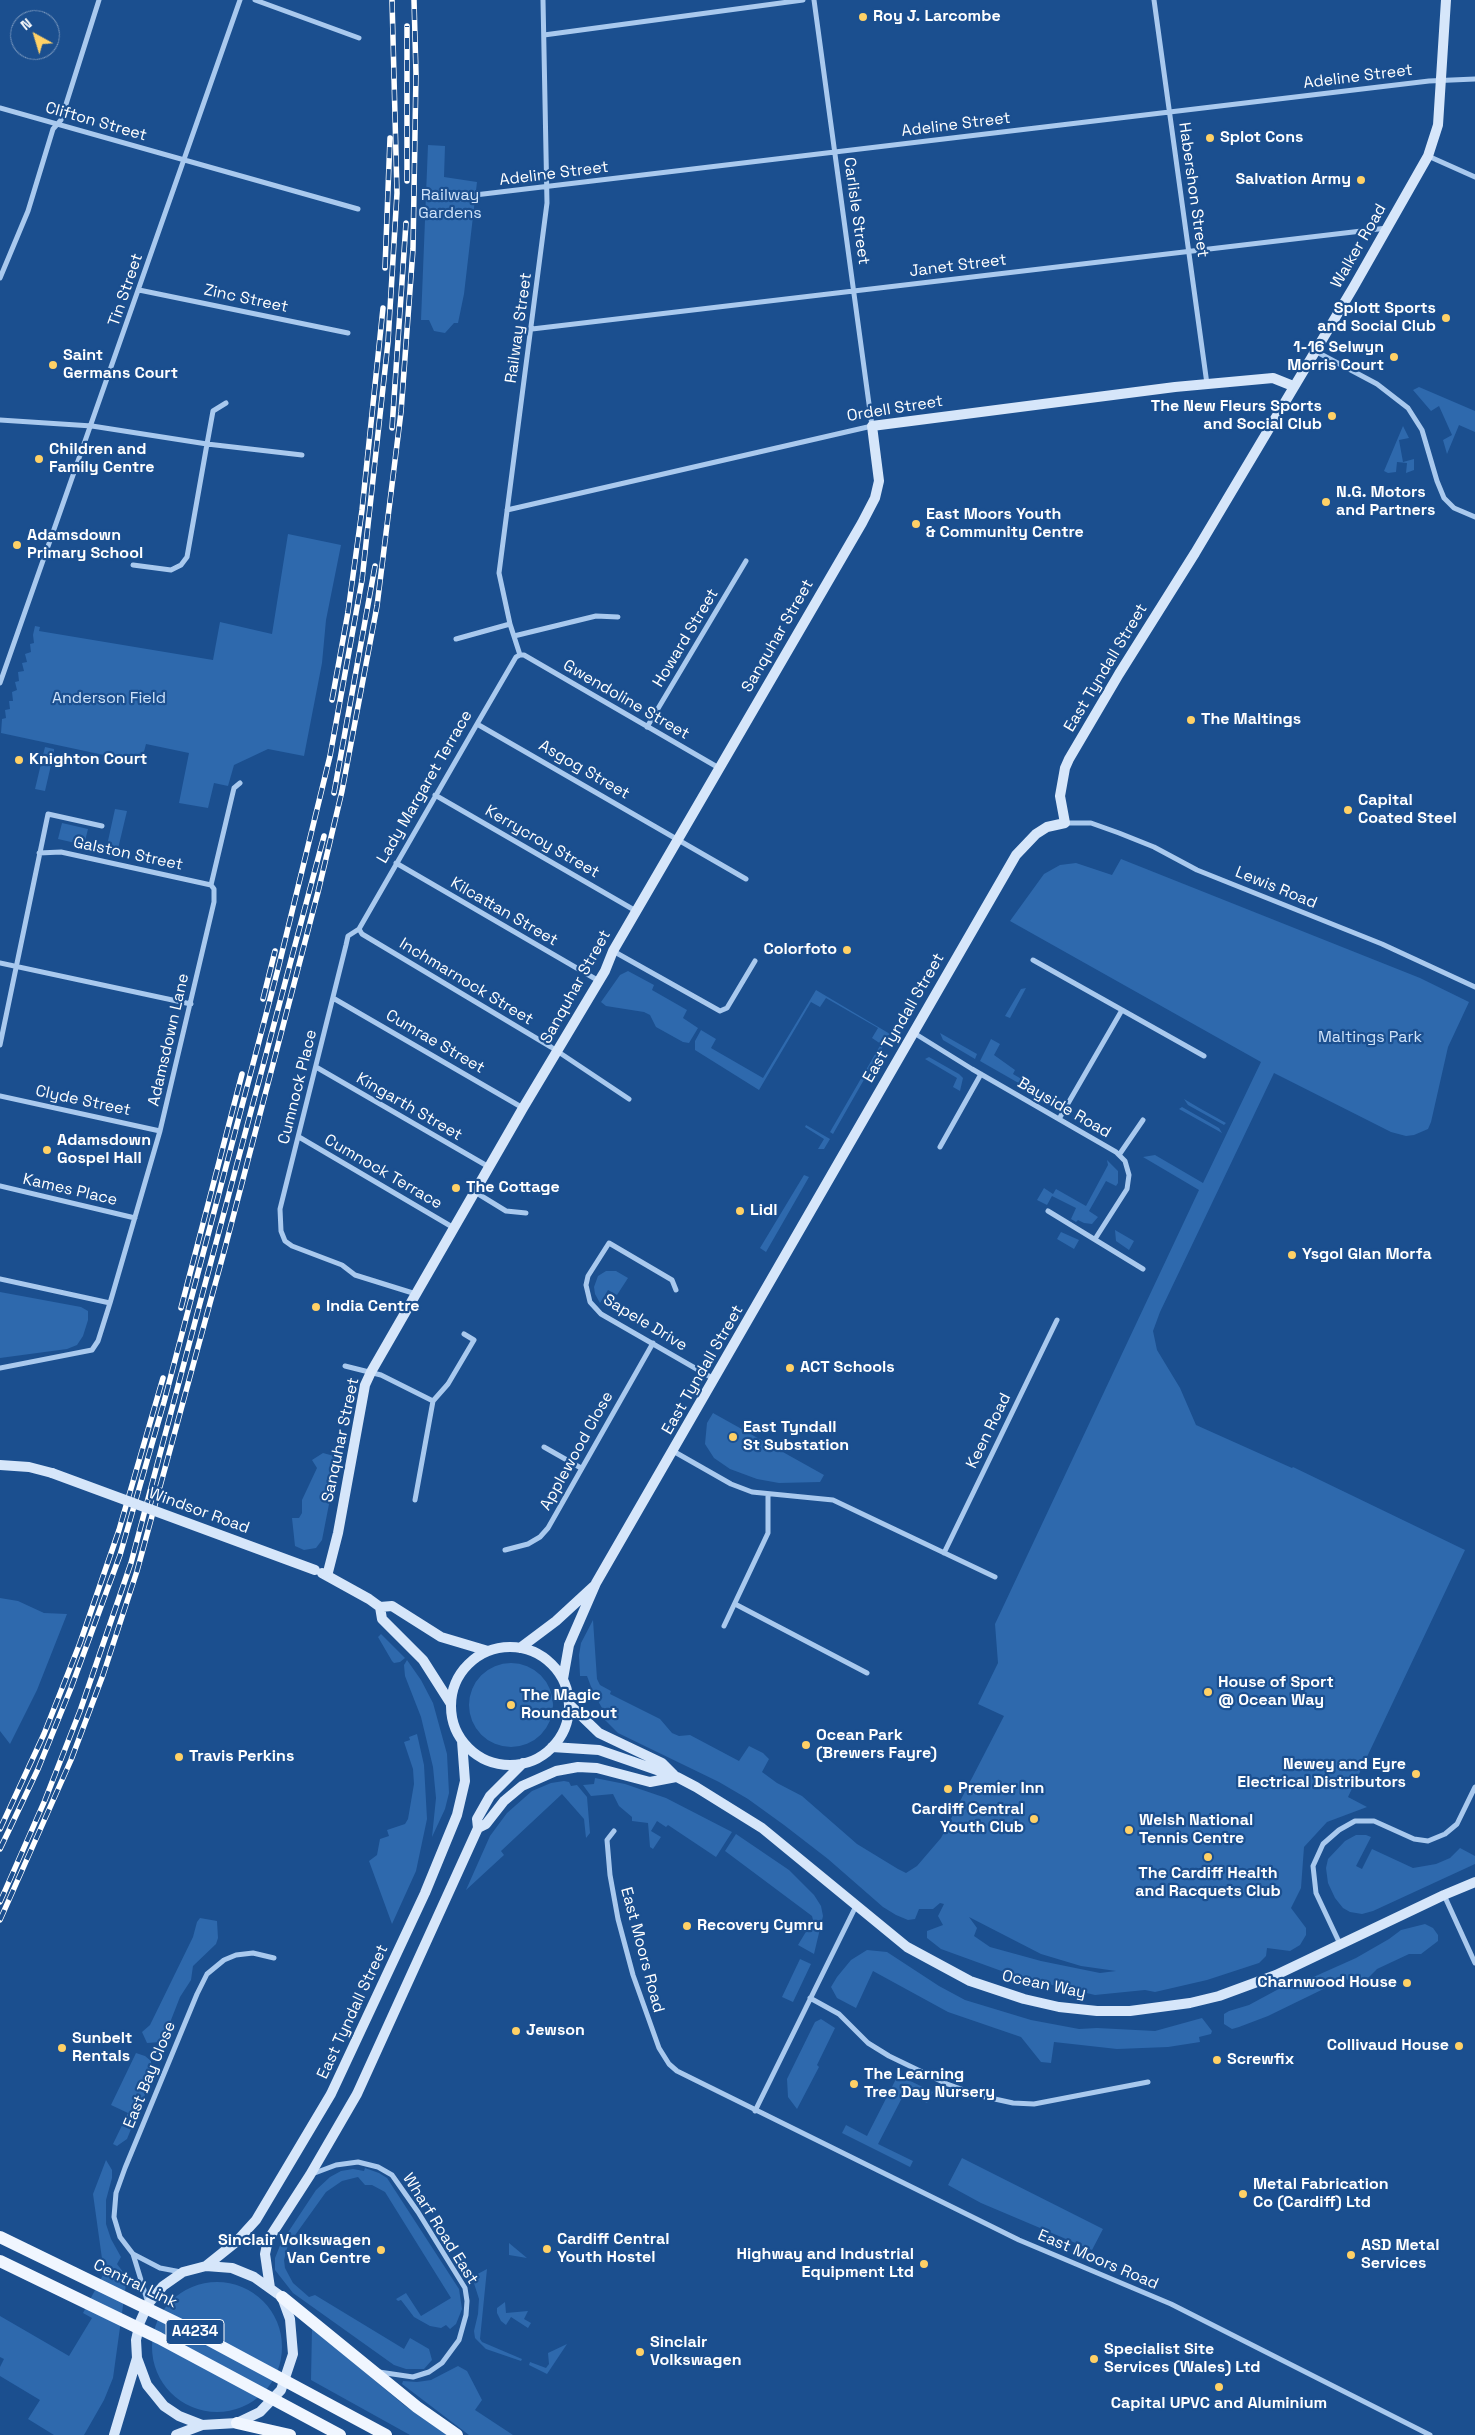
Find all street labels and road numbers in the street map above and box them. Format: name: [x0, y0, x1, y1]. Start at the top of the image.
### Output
street label: Adeline Street: [1302, 61, 1414, 93]
street label: Clifton Street: [43, 98, 149, 146]
street label: Adeline Street: [900, 109, 1012, 141]
street label: Habershon Street: [1174, 121, 1212, 259]
street label: Carlisle Street: [839, 156, 873, 266]
street label: Adeline Street: [498, 158, 610, 190]
street label: Walker Road: [1327, 200, 1391, 292]
street label: Tin Street: [105, 251, 147, 329]
street label: Janet Street: [908, 251, 1008, 281]
street label: Railway Street: [502, 271, 536, 385]
street label: Zinc Street: [202, 281, 290, 317]
street label: Ordell Street: [846, 392, 944, 426]
street label: Sanquhar Street: [738, 576, 818, 696]
street label: Howard Street: [649, 585, 723, 691]
street label: East Tyndall Street: [1060, 600, 1152, 736]
street label: Gwendoline Street: [559, 656, 693, 744]
street label: Lady Margaret Terrace: [373, 707, 477, 867]
street label: Asgog Street: [535, 736, 633, 804]
street label: Kerrycroy Street: [481, 801, 603, 883]
street label: Galston Street: [71, 833, 185, 875]
street label: Lewis Road: [1232, 863, 1320, 913]
street label: Kilcattan Street: [447, 873, 561, 951]
street label: Sanquhar Street: [537, 927, 615, 1047]
street label: Inchmarnock Street: [395, 934, 537, 1030]
street label: East Tyndall Street: [859, 950, 949, 1086]
street label: Adamsdown Lane: [144, 972, 194, 1108]
street label: Cumrae Street: [382, 1006, 488, 1078]
street label: Cumnock Place: [274, 1028, 322, 1146]
street label: Kingarth Street: [353, 1069, 465, 1145]
street label: Bayside Road: [1014, 1073, 1114, 1143]
street label: Clyde Street: [34, 1082, 132, 1120]
street label: Cumnock Terrace: [321, 1130, 445, 1214]
street label: Kames Place: [21, 1170, 119, 1210]
street label: Sapele Drive: [600, 1290, 690, 1356]
street label: East Tyndall Street: [658, 1302, 748, 1438]
street label: Sanquhar Street: [318, 1376, 364, 1504]
street label: Applewood Close: [536, 1388, 618, 1514]
street label: Keen Road: [962, 1390, 1016, 1472]
street label: Windsor Road: [146, 1484, 252, 1538]
street label: East Moors Road: [616, 1885, 668, 2015]
street label: East Tyndall Street: [313, 1942, 393, 2082]
street label: Ocean Way: [1000, 1967, 1088, 2003]
street label: East Bay Close: [120, 2019, 180, 2131]
street label: Wharf Road East: [398, 2170, 482, 2288]
street label: East Moors Road: [1035, 2226, 1161, 2294]
street label: Central Link: [90, 2255, 180, 2313]
road number: A4234: [166, 2320, 224, 2344]

